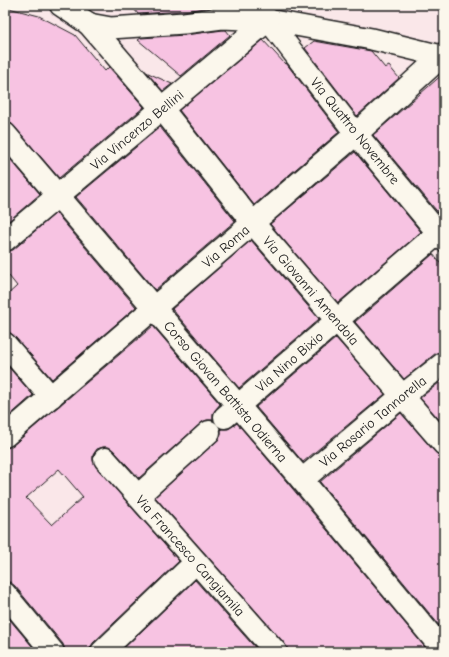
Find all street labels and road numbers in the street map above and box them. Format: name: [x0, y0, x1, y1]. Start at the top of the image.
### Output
street label: Via Quattro Novembre: [307, 74, 403, 188]
street label: Via Vincenzo Bellini: [87, 86, 187, 174]
street label: Via Roma: [198, 221, 253, 271]
street label: Via Giovanni Amendola: [259, 232, 363, 349]
street label: Corso Giovan Battista Odierna: [160, 317, 291, 465]
street label: Via Nino Bixio: [252, 328, 327, 395]
street label: Via Rosario Tannorella: [316, 372, 430, 470]
street label: Via Francesco Cangiamila: [132, 492, 249, 620]

